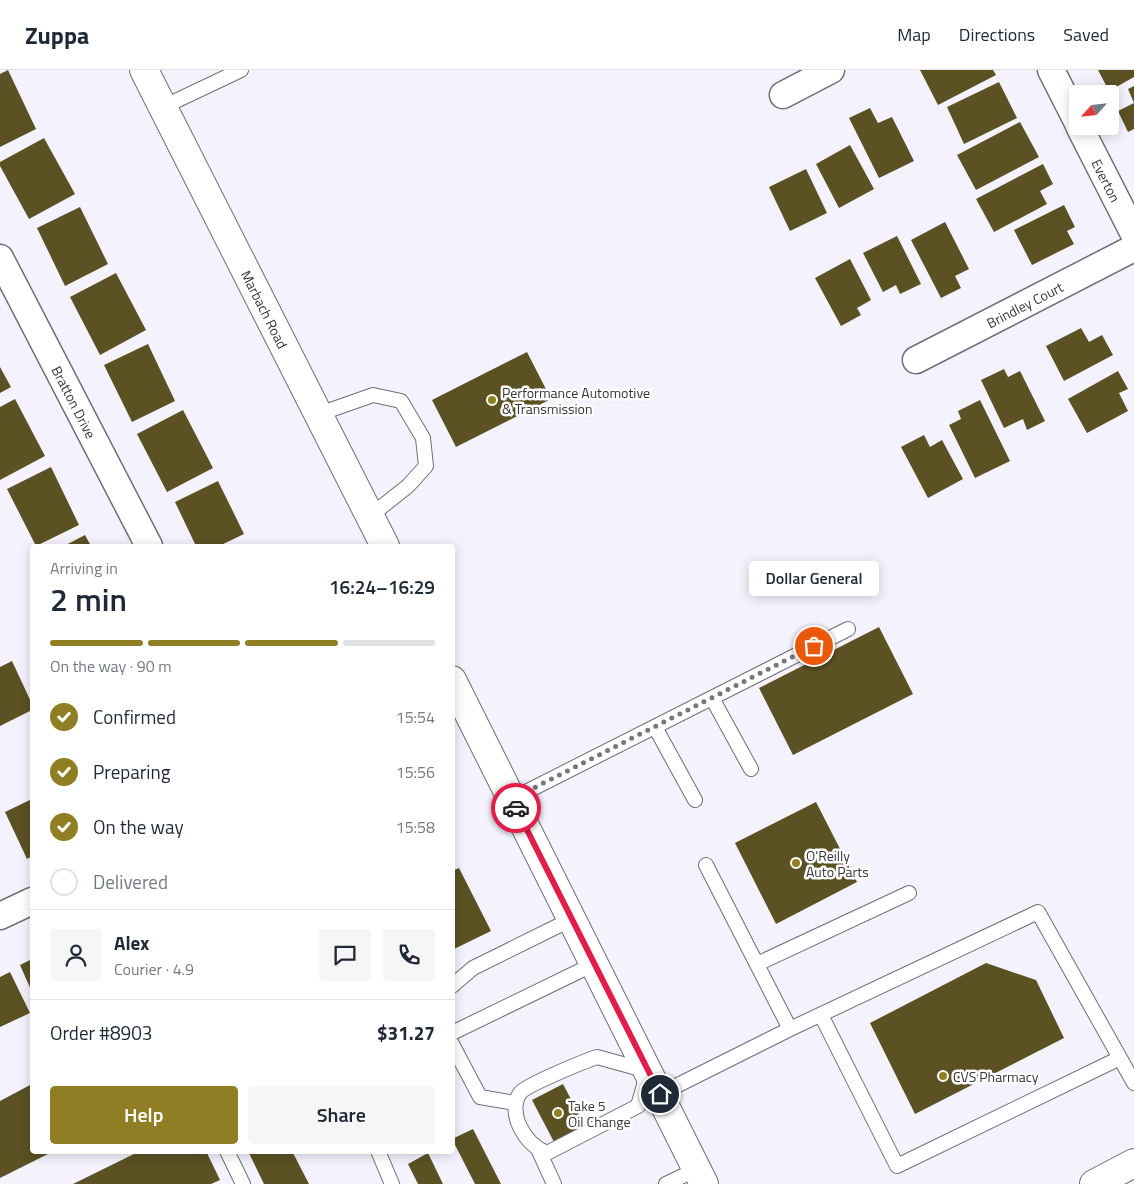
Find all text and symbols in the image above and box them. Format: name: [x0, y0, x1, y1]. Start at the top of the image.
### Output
text: Zuppa: [25, 17, 89, 53]
text: Map: [897, 21, 931, 48]
text: Directions: [959, 21, 1035, 48]
text: Saved: [1063, 21, 1109, 48]
north arrow: [1069, 85, 1119, 135]
map controls: [1069, 85, 1119, 135]
street label: Everton: [1087, 155, 1126, 206]
street label: Marbach Road: [236, 266, 294, 352]
street label: Brindley Court: [983, 276, 1067, 333]
street label: Bratton Drive: [47, 362, 102, 442]
place label: Performance Automotive & Transmission: [502, 382, 650, 419]
marker: Performance Automotive & Transmission: [486, 394, 498, 406]
text: Arriving in: [50, 556, 118, 580]
callout: Dollar General: [749, 561, 879, 596]
text: Dollar General: [766, 566, 862, 590]
text: 16:24–16:29: [329, 572, 435, 601]
text: 2 min: [50, 575, 127, 623]
pin: [793, 625, 835, 667]
icon: bag: [800, 632, 828, 660]
text: On the way · 90 m: [50, 654, 172, 678]
text: Confirmed: [93, 702, 176, 731]
icon: check: [50, 703, 78, 731]
text: 15:54: [396, 705, 435, 729]
text: Preparing: [93, 757, 170, 786]
icon: check: [50, 758, 78, 786]
text: 15:56: [396, 760, 435, 784]
courier: [491, 783, 541, 833]
icon: car: [502, 794, 530, 822]
text: On the way: [93, 812, 184, 841]
icon: check: [50, 813, 78, 841]
text: 15:58: [396, 815, 435, 839]
place label: O'Reilly Auto Parts: [806, 845, 869, 882]
marker: O'Reilly Auto Parts: [790, 857, 802, 869]
text: Delivered: [93, 867, 168, 896]
text: Alex: [114, 928, 149, 957]
button: person: [50, 929, 102, 981]
button: chat: [319, 929, 371, 981]
button: phone: [383, 929, 435, 981]
text: Courier · 4.9: [114, 957, 194, 981]
text: Order #8903: [50, 1018, 152, 1047]
text: $31.27: [377, 1018, 435, 1047]
place label: CVS Pharmacy: [953, 1066, 1039, 1087]
marker: CVS Pharmacy: [937, 1070, 949, 1082]
pin: [639, 1073, 681, 1115]
icon: home: [646, 1080, 674, 1108]
button: Help: [50, 1086, 238, 1144]
button: Share: [248, 1086, 435, 1144]
place label: Take 5 Oil Change: [568, 1095, 631, 1132]
marker: Take 5 Oil Change: [552, 1107, 564, 1119]

